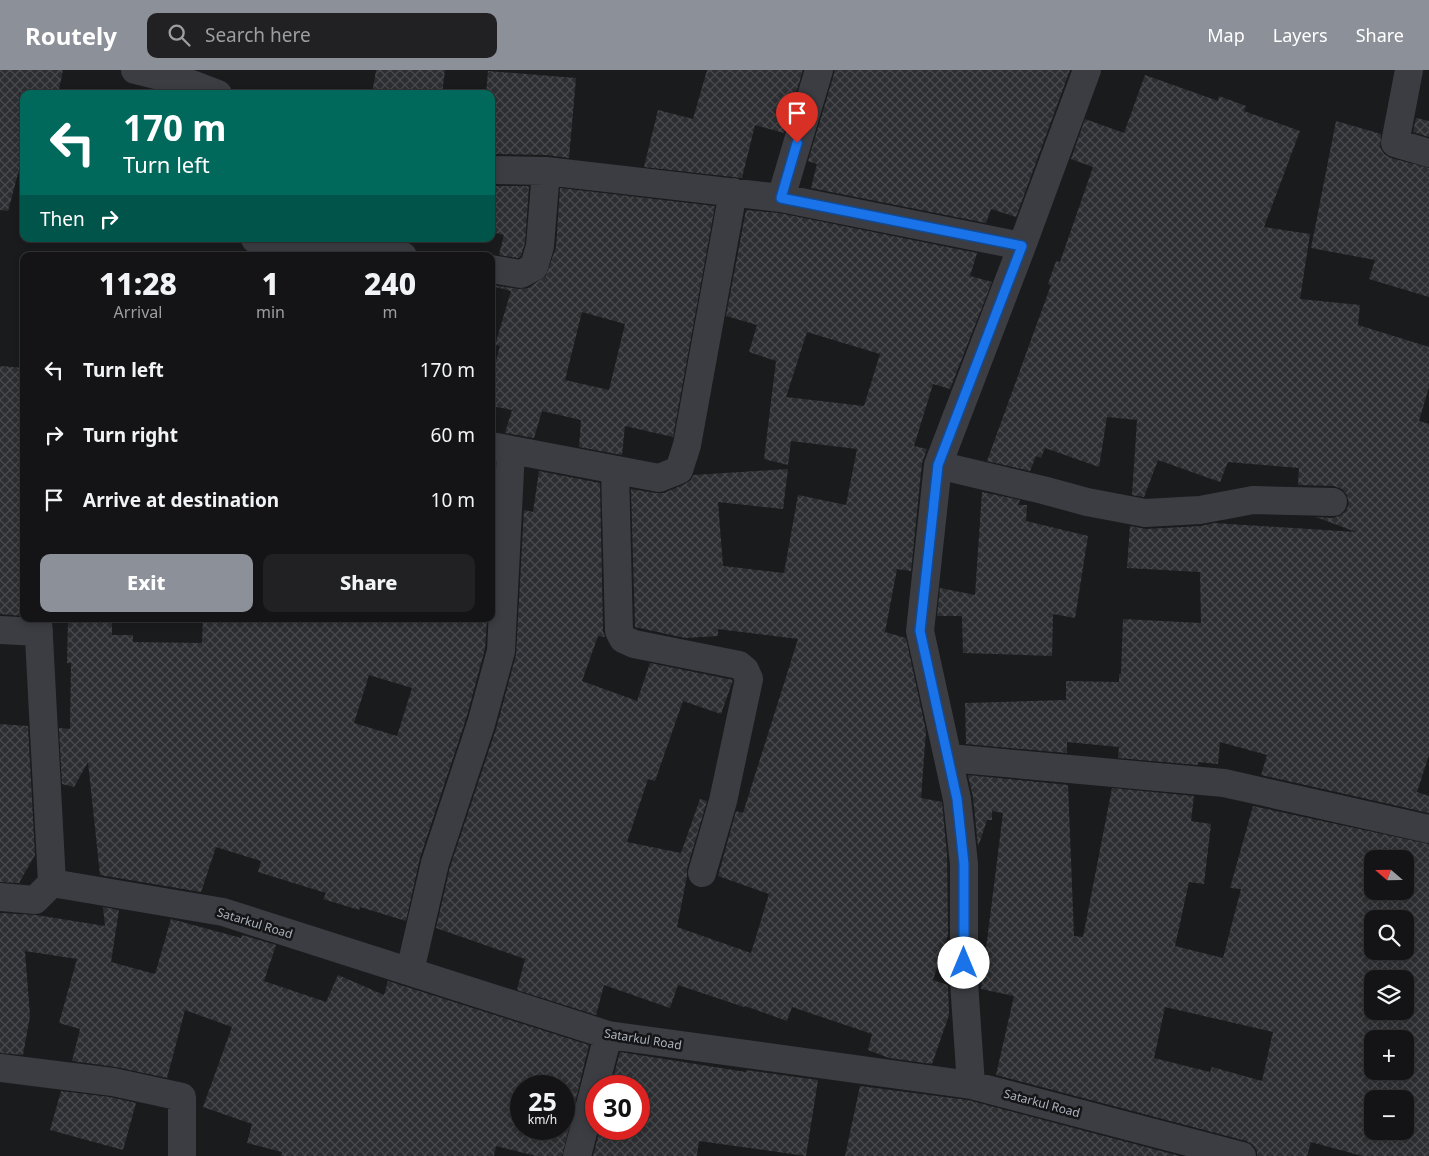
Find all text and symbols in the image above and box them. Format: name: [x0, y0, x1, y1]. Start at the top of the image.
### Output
search box: [147, 13, 497, 58]
text: Routely: [25, 19, 117, 52]
icon: search: [165, 21, 193, 49]
text: Search here: [205, 22, 311, 48]
text: Map: [1207, 23, 1245, 47]
text: Layers: [1273, 23, 1328, 47]
text: Share: [1356, 23, 1404, 47]
pin: [776, 92, 818, 143]
icon: arrive: [783, 99, 811, 127]
text: 170 m: [123, 104, 226, 151]
icon: left: [40, 110, 105, 175]
text: Turn left: [123, 149, 210, 179]
icon: right: [95, 205, 123, 233]
text: Then: [40, 206, 85, 232]
text: 11:28: [99, 263, 177, 304]
text: 1: [262, 263, 279, 304]
text: 240: [364, 263, 416, 304]
text: Arrival: [114, 301, 162, 323]
text: min: [256, 301, 285, 323]
text: m: [382, 301, 397, 323]
icon: left: [40, 356, 68, 384]
text: Turn left: [83, 357, 164, 383]
text: 170 m: [420, 357, 475, 383]
icon: right: [40, 421, 68, 449]
text: Turn right: [83, 422, 178, 448]
text: 60 m: [431, 422, 475, 448]
icon: arrive: [40, 486, 68, 514]
text: Arrive at destination: [83, 487, 279, 513]
text: 10 m: [431, 487, 475, 513]
button: Exit: [40, 554, 253, 612]
button: Share: [263, 554, 475, 612]
north arrow: [1364, 850, 1414, 900]
map controls: [1364, 850, 1414, 1140]
street label: Satarkul Road: [215, 903, 295, 943]
button: search: [1364, 910, 1414, 960]
position arrow: [937, 936, 989, 988]
button: layers: [1364, 970, 1414, 1020]
street label: Satarkul Road: [603, 1024, 683, 1054]
button: +: [1364, 1030, 1414, 1080]
speed limit sign: 30: [585, 1075, 650, 1140]
text: 25: [528, 1084, 557, 1118]
street label: Satarkul Road: [1002, 1085, 1082, 1121]
button: −: [1364, 1090, 1414, 1140]
text: km/h: [528, 1111, 557, 1128]

